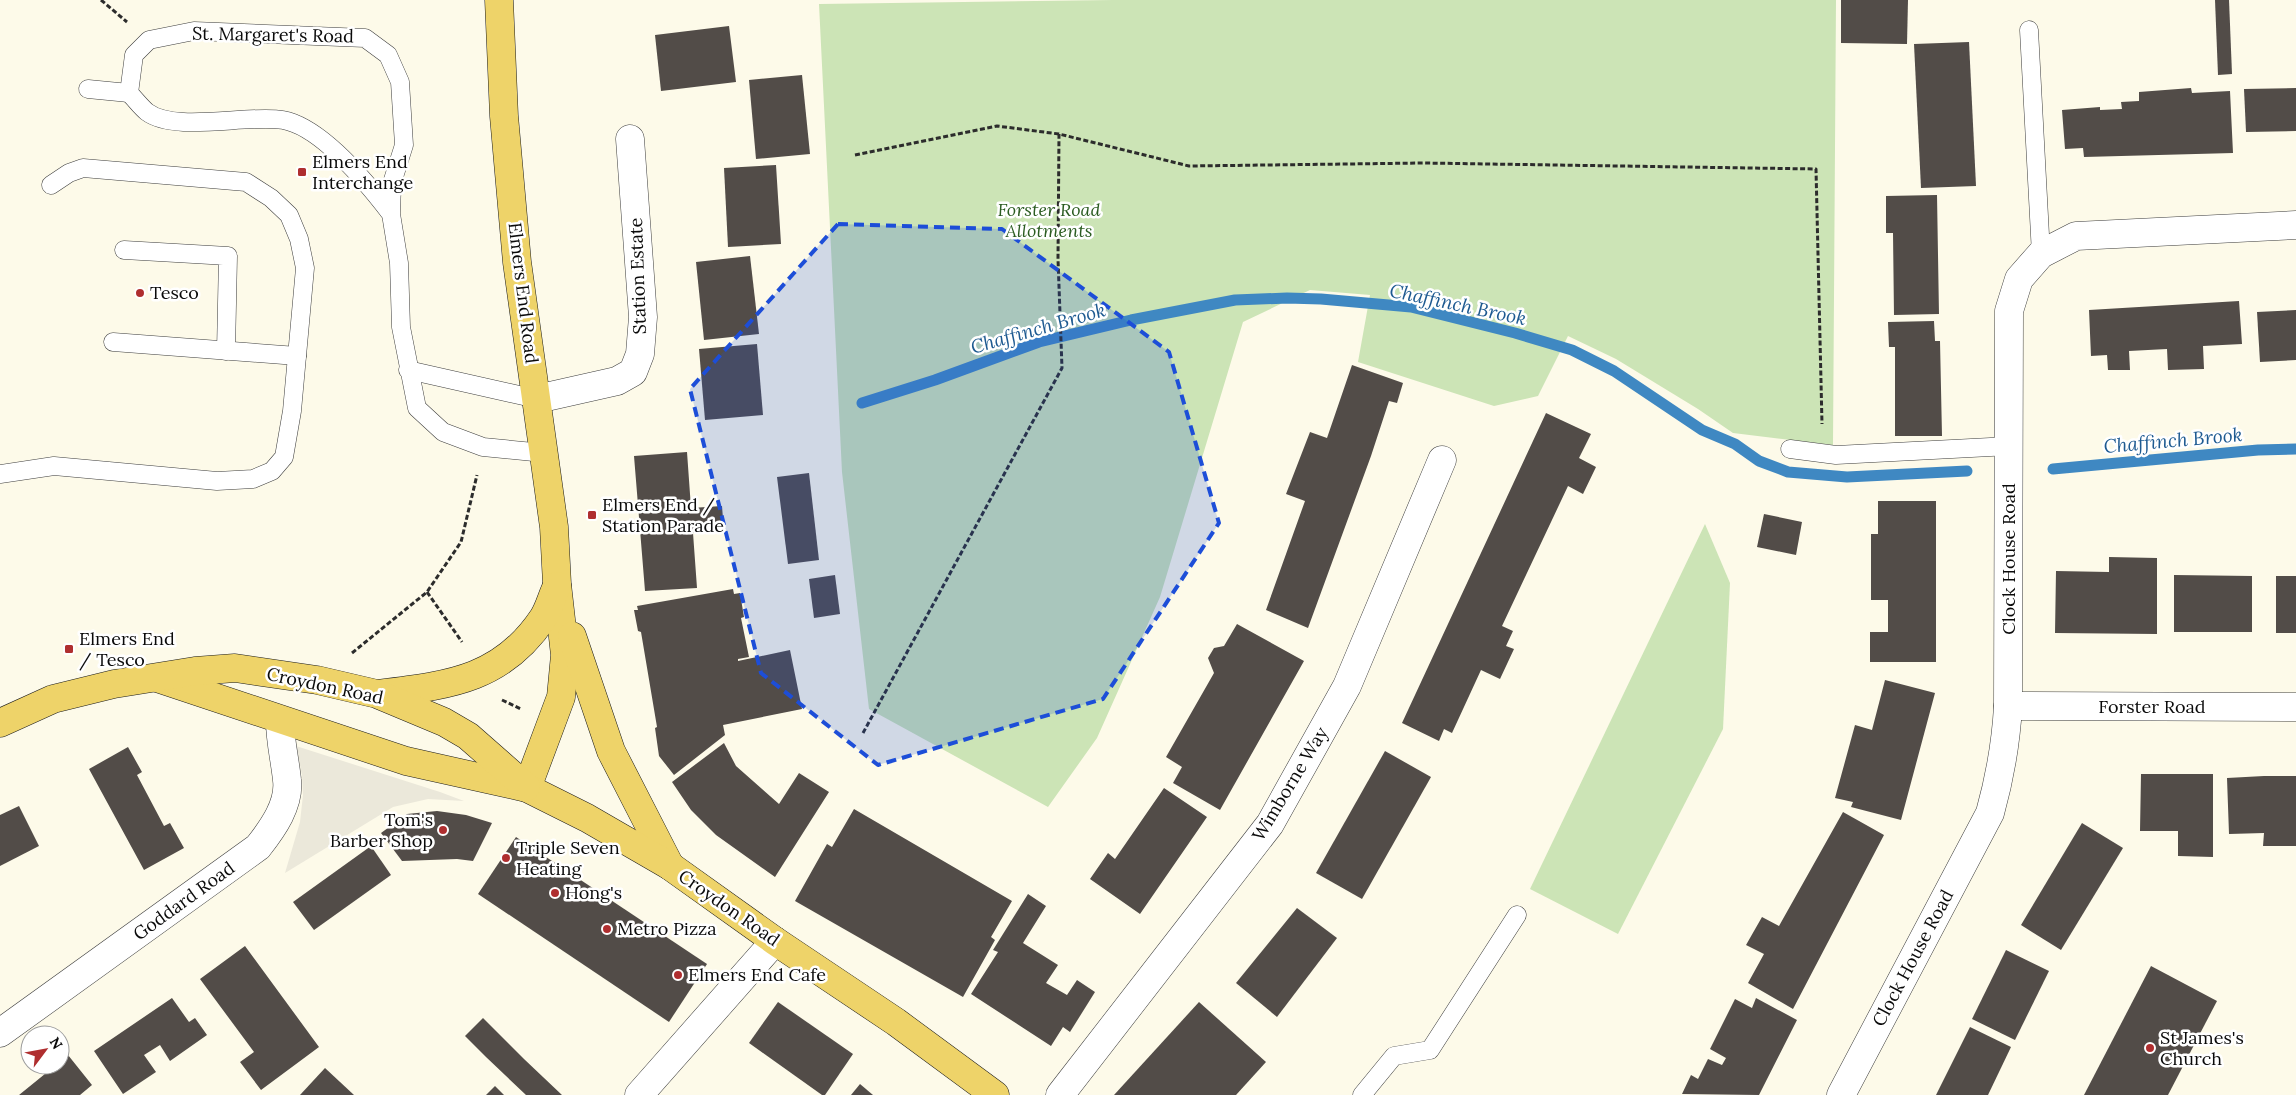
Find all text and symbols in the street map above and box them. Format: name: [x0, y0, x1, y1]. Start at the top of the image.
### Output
street label: St. Margaret's Road: [192, 22, 354, 47]
place label: Elmers End Interchange: [312, 150, 413, 194]
marker: Elmers End Interchange: [296, 166, 308, 178]
park label: Forster Road Allotments: [998, 198, 1100, 242]
street label: Station Estate: [624, 217, 651, 335]
street label: Elmers End Road: [503, 221, 544, 365]
water label: Chaffinch Brook: [1387, 278, 1529, 330]
place label: Tesco: [150, 281, 199, 304]
marker: Tesco: [134, 287, 146, 299]
water label: Chaffinch Brook: [968, 297, 1108, 359]
water label: Chaffinch Brook: [2103, 422, 2243, 458]
street label: Clock House Road: [1997, 483, 2020, 635]
place label: Elmers End / Station Parade: [602, 493, 724, 537]
marker: Elmers End / Station Parade: [586, 509, 598, 521]
place label: Elmers End / Tesco: [79, 627, 175, 671]
marker: Elmers End / Tesco: [63, 643, 75, 655]
street label: Croydon Road: [265, 662, 386, 709]
street label: Forster Road: [2098, 695, 2206, 718]
street label: Wimborne Way: [1247, 722, 1333, 845]
place label: Tom's Barber Shop: [330, 808, 433, 852]
marker: Tom's Barber Shop: [437, 824, 449, 836]
place label: Triple Seven Heating: [516, 836, 620, 880]
marker: Triple Seven Heating: [500, 852, 512, 864]
street label: Goddard Road: [128, 856, 239, 945]
street label: Croydon Road: [674, 864, 785, 951]
place label: Hong's: [565, 881, 622, 904]
street label: Clock House Road: [1867, 885, 1958, 1030]
marker: Hong's: [549, 887, 561, 899]
place label: Metro Pizza: [617, 917, 717, 940]
marker: Metro Pizza: [601, 923, 613, 935]
place label: Elmers End Cafe: [688, 963, 826, 986]
marker: Elmers End Cafe: [672, 969, 684, 981]
north arrow: [20, 1025, 70, 1075]
place label: St James's Church: [2160, 1026, 2244, 1070]
text: N: [46, 1034, 67, 1053]
marker: St James's Church: [2144, 1042, 2156, 1054]

